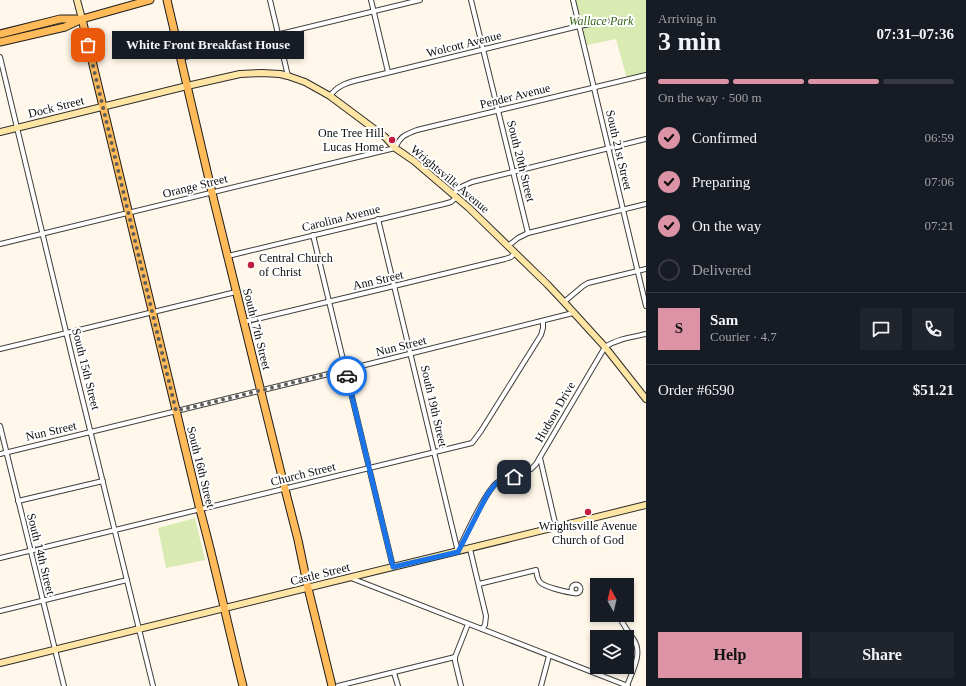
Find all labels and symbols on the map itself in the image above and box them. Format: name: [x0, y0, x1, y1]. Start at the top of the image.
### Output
park label: Wallace Park: [569, 14, 634, 28]
pin: [71, 28, 105, 62]
street label: Wolcott Avenue: [425, 28, 503, 60]
callout: White Front Breakfast House: [112, 31, 304, 59]
street label: Pender Avenue: [478, 80, 552, 112]
street label: Dock Street: [27, 93, 86, 121]
street label: South 21st Street: [603, 108, 635, 192]
street label: South 20th Street: [504, 119, 538, 204]
place label: One Tree Hill Lucas Home: [318, 126, 385, 154]
marker: One Tree Hill Lucas Home: [387, 135, 397, 145]
street label: Wrightsville Avenue: [408, 142, 492, 216]
street label: Orange Street: [161, 171, 230, 201]
street label: Carolina Avenue: [300, 202, 382, 234]
place label: Central Church of Christ: [259, 251, 333, 279]
marker: Central Church of Christ: [246, 260, 256, 270]
street label: Ann Street: [351, 267, 405, 293]
street label: South 17th Street: [240, 287, 274, 372]
street label: South 15th Street: [69, 327, 103, 412]
street label: Nun Street: [374, 333, 428, 359]
courier: [327, 356, 367, 396]
street label: South 19th Street: [418, 364, 450, 449]
street label: Hudson Drive: [532, 379, 578, 445]
street label: Nun Street: [24, 418, 78, 444]
street label: South 16th Street: [184, 425, 218, 510]
street label: Church Street: [269, 459, 338, 489]
pin: [497, 460, 531, 494]
marker: Wrightsville Avenue Church of God: [583, 507, 593, 517]
street label: South 14th Street: [24, 512, 58, 597]
place label: Wrightsville Avenue Church of God: [539, 519, 637, 547]
street label: Castle Street: [289, 560, 352, 588]
north arrow: [590, 578, 634, 622]

